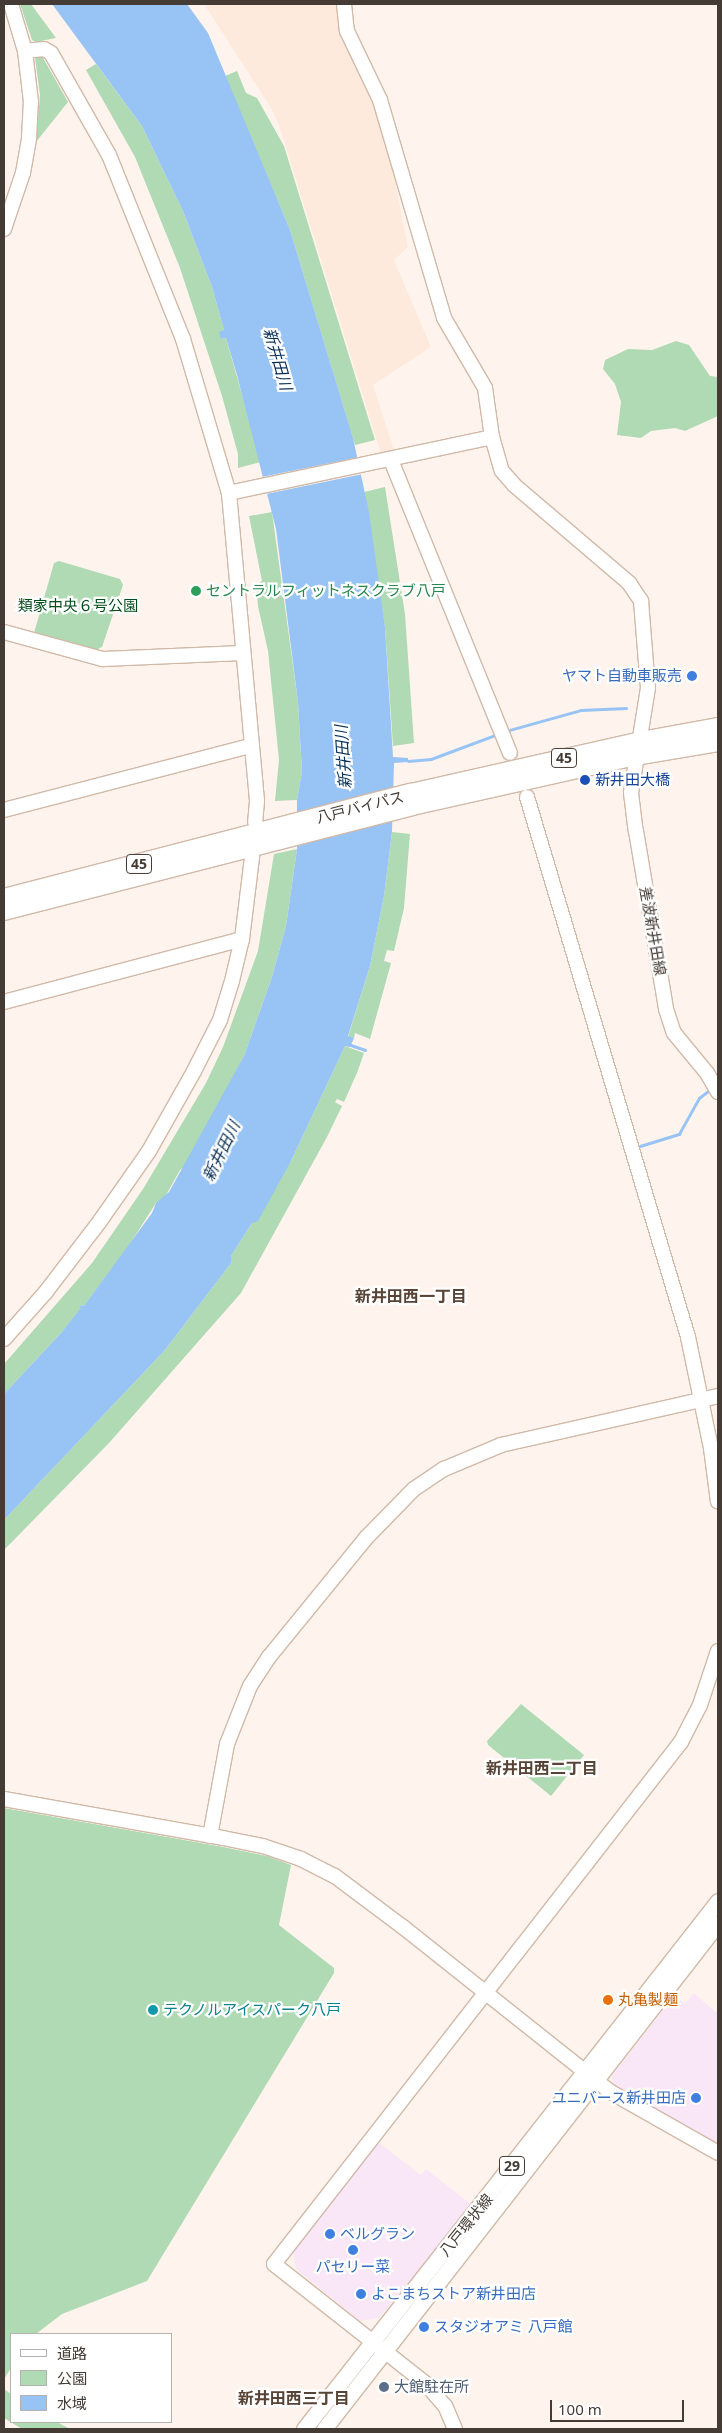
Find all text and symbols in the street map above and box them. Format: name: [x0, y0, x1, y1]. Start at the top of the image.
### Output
water label: 新井田川: [260, 326, 296, 392]
place label: セントラルフィットネスクラブ八戸: [206, 582, 446, 600]
marker: セントラルフィットネスクラブ八戸: [190, 585, 202, 597]
park label: 類家中央６号公園: [18, 597, 138, 615]
place label: ヤマト自動車販売: [562, 667, 682, 685]
marker: ヤマト自動車販売: [686, 670, 698, 682]
water label: 新井田川: [331, 724, 355, 790]
road number: 45: [550, 746, 578, 770]
place label: 新井田大橋: [595, 771, 670, 789]
marker: 新井田大橋: [579, 774, 591, 786]
street label: 八戸バイパス: [314, 787, 406, 827]
road number: 45: [125, 852, 153, 876]
street label: 差波新井田線: [636, 885, 670, 977]
water label: 新井田川: [198, 1118, 244, 1184]
district label: 新井田西一丁目: [355, 1286, 467, 1306]
district label: 新井田西二丁目: [486, 1758, 598, 1778]
place label: 丸亀製麺: [618, 1991, 678, 2009]
marker: 丸亀製麺: [602, 1994, 614, 2006]
place label: テクノルアイスパーク八戸: [163, 2001, 343, 2019]
marker: テクノルアイスパーク八戸: [147, 2004, 159, 2016]
place label: ユニバース新井田店: [551, 2089, 686, 2107]
marker: ユニバース新井田店: [690, 2092, 702, 2104]
road number: 29: [498, 2154, 526, 2178]
street label: 八戸環状線: [435, 2190, 497, 2260]
place label: ベルグラン: [340, 2225, 415, 2243]
marker: ベルグラン: [324, 2228, 336, 2240]
marker: パセリー菜: [347, 2244, 359, 2256]
place label: パセリー菜: [316, 2258, 390, 2276]
place label: よこまちストア新井田店: [371, 2285, 536, 2303]
marker: よこまちストア新井田店: [355, 2288, 367, 2300]
place label: スタジオアミ 八戸館: [434, 2318, 573, 2336]
marker: スタジオアミ 八戸館: [418, 2321, 430, 2333]
legend: [10, 2333, 172, 2423]
text: 道路: [57, 2343, 87, 2363]
text: 公園: [57, 2368, 87, 2388]
place label: 大館駐在所: [394, 2378, 469, 2396]
marker: 大館駐在所: [378, 2381, 390, 2393]
district label: 新井田西三丁目: [238, 2388, 350, 2408]
scale bar: [552, 2390, 686, 2422]
text: 水域: [57, 2393, 87, 2413]
text: 100 m: [558, 2399, 602, 2419]

